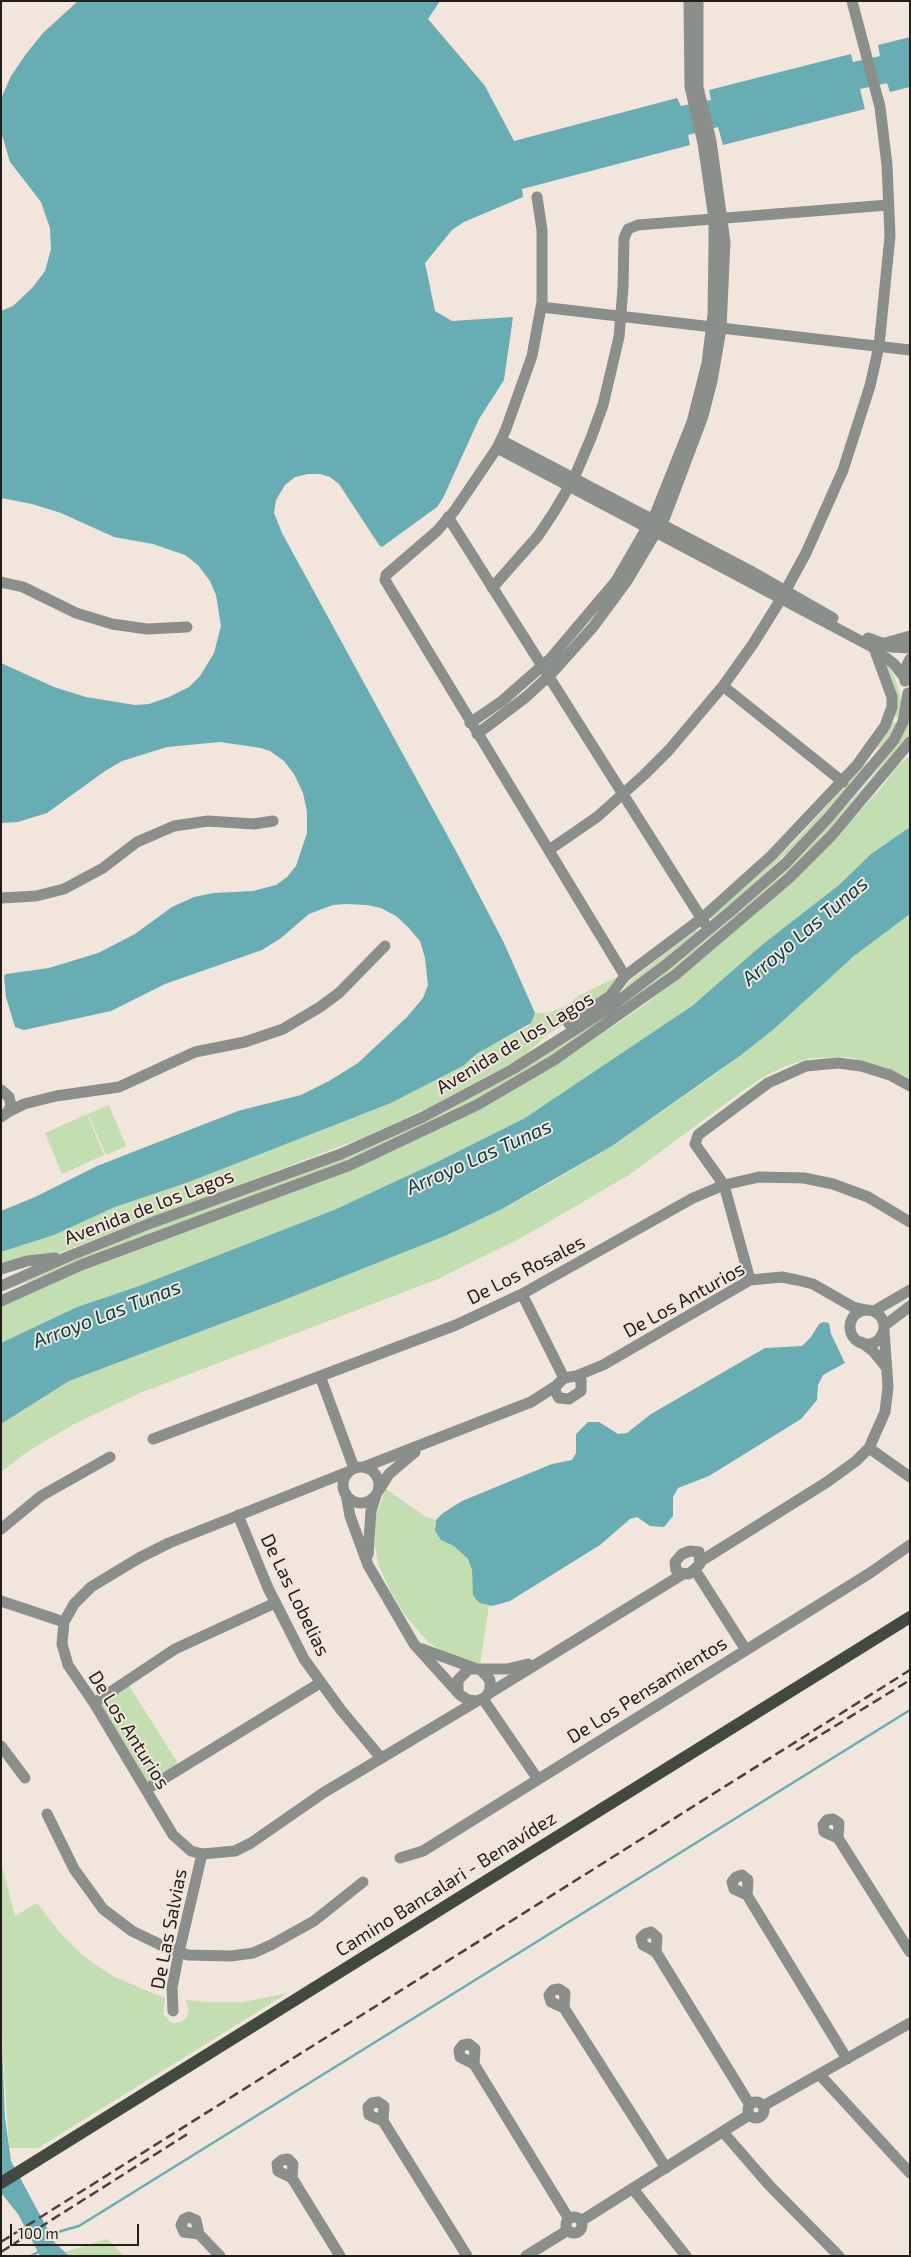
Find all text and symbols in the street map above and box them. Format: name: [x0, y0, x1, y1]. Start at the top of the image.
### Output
water label: Arroyo Las Tunas: [737, 872, 873, 990]
street label: Avenida de los Lagos: [432, 987, 598, 1099]
water label: Arroyo Las Tunas: [403, 1114, 555, 1200]
street label: Avenida de los Lagos: [61, 1164, 237, 1250]
street label: De Los Rosales: [463, 1230, 589, 1310]
street label: De Los Anturios: [619, 1257, 749, 1343]
water label: Arroyo Las Tunas: [30, 1275, 184, 1353]
street label: De Las Lobelias: [256, 1530, 334, 1660]
street label: De Los Pensamientos: [563, 1632, 731, 1748]
street label: De Los Anturios: [84, 1667, 174, 1793]
street label: Camino Bancalari - Benavídez: [331, 1806, 561, 1962]
street label: De Las Salvias: [146, 1867, 192, 1991]
scale bar: [12, 2214, 141, 2246]
text: 100 m: [18, 2224, 59, 2242]

